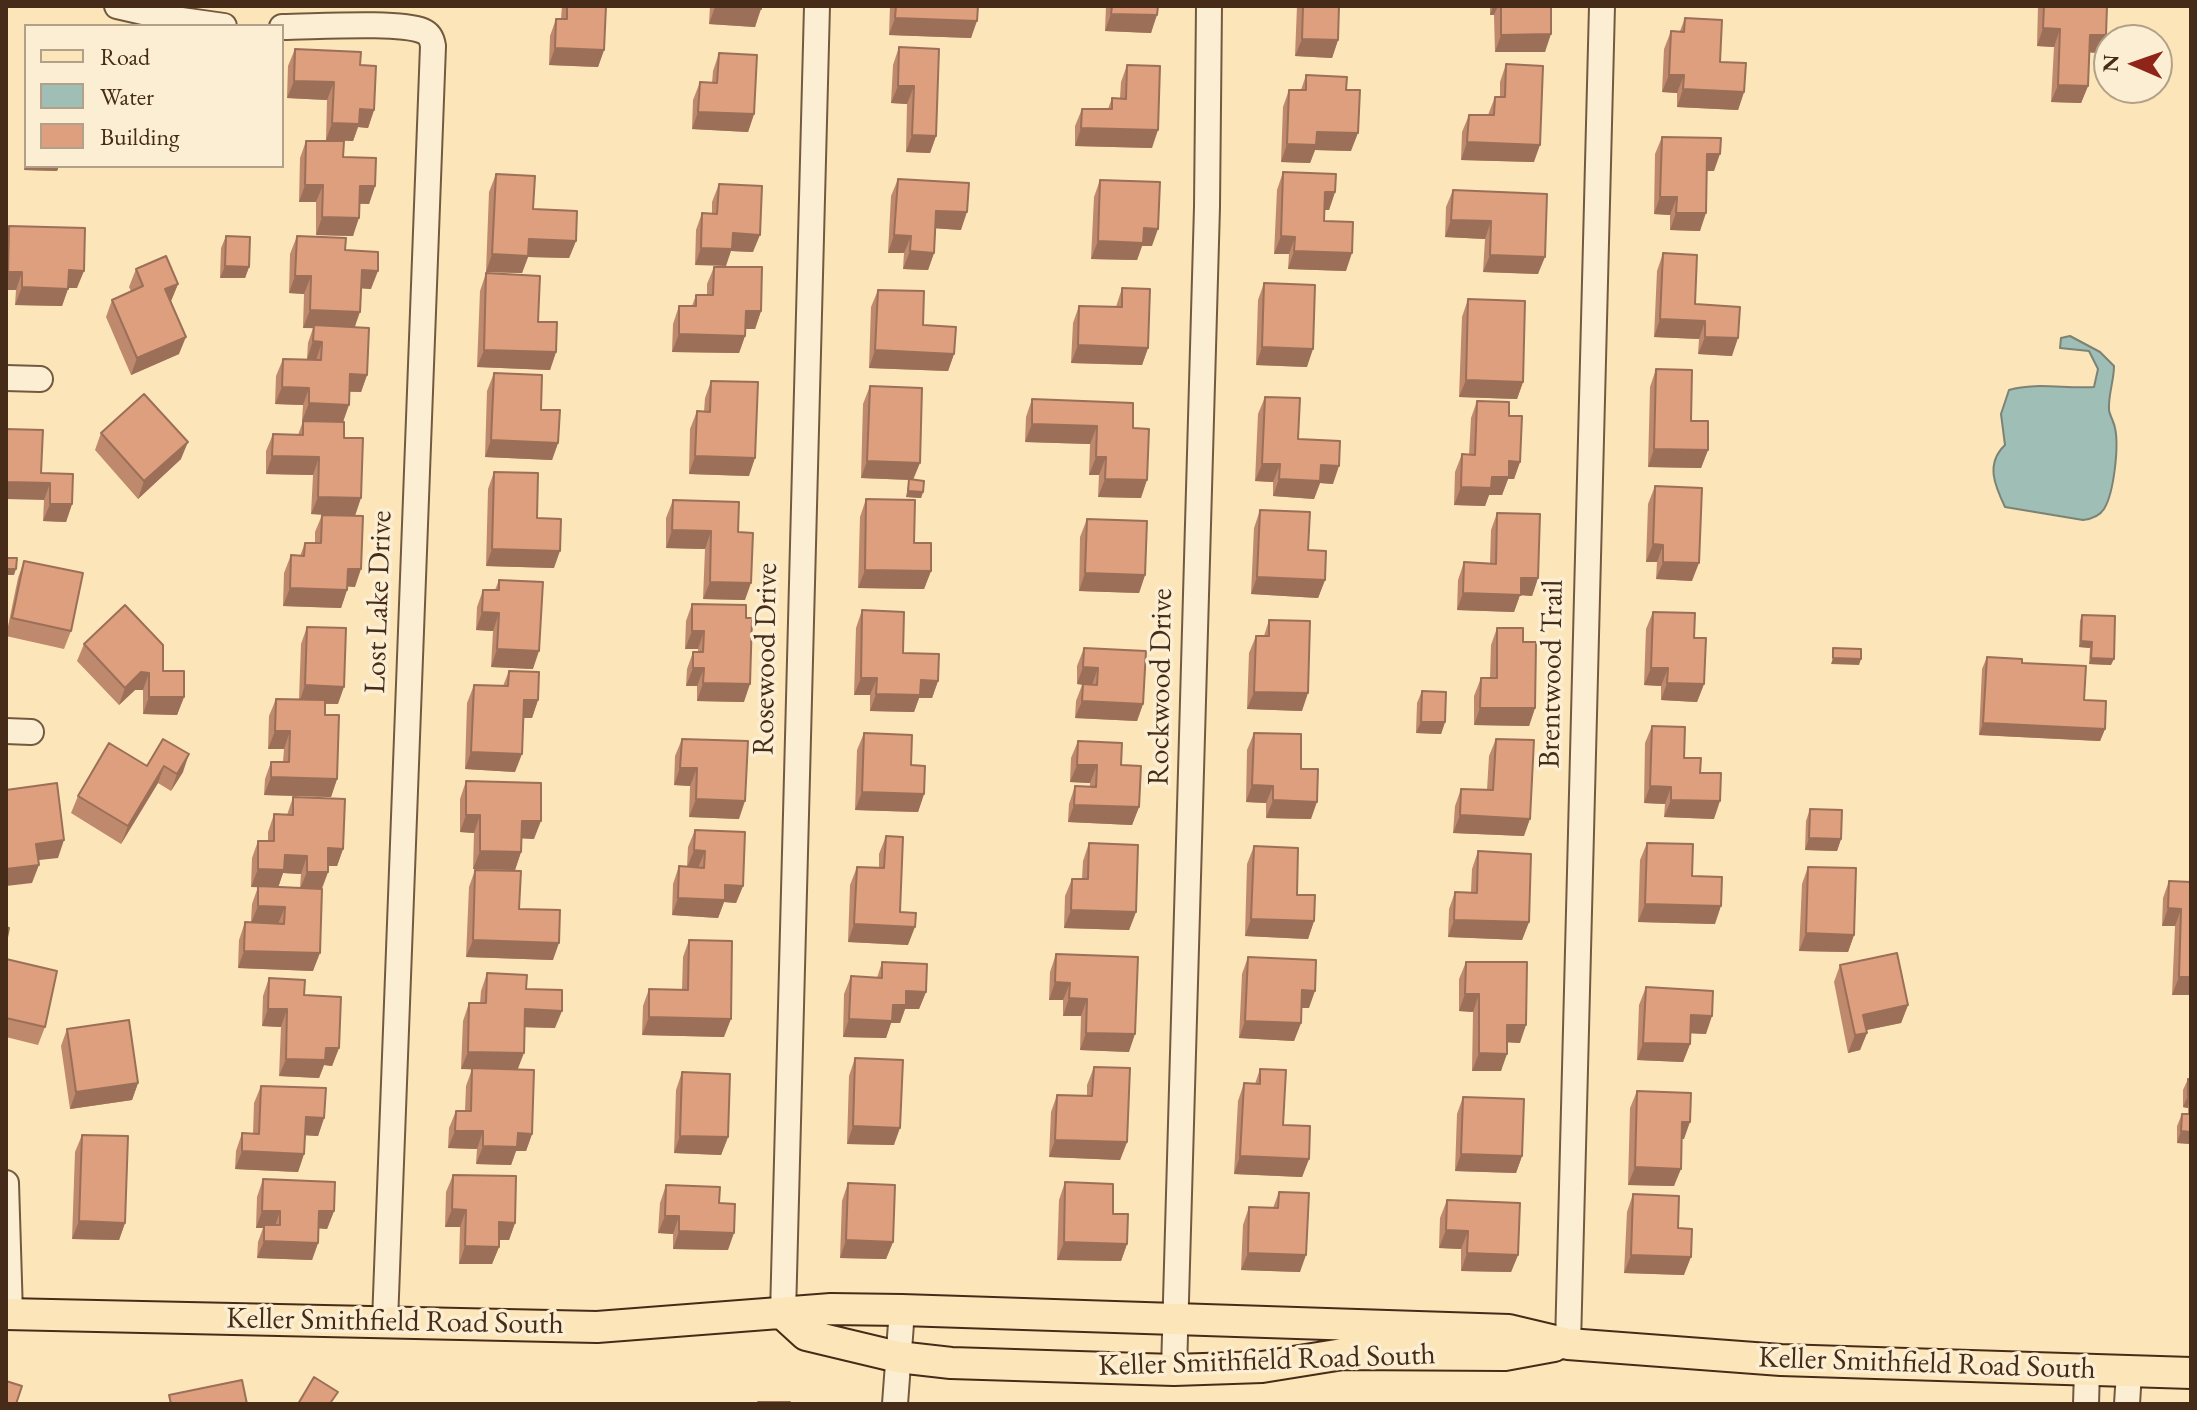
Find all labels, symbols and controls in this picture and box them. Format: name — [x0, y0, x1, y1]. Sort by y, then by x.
legend — [24, 24, 284, 168]
north arrow — [2093, 24, 2173, 104]
text: Road — [100, 41, 150, 72]
text: N — [2096, 54, 2125, 73]
text: Water — [100, 81, 154, 112]
text: Building — [100, 121, 180, 152]
street label: Lost Lake Drive — [358, 510, 400, 694]
street label: Rosewood Drive — [746, 563, 786, 755]
street label: Brentwood Trail — [1532, 579, 1572, 769]
street label: Rockwood Drive — [1141, 588, 1181, 786]
street label: Keller Smithfield Road South — [226, 1301, 564, 1343]
street label: Keller Smithfield Road South — [1098, 1337, 1436, 1385]
street label: Keller Smithfield Road South — [1758, 1340, 2096, 1388]

